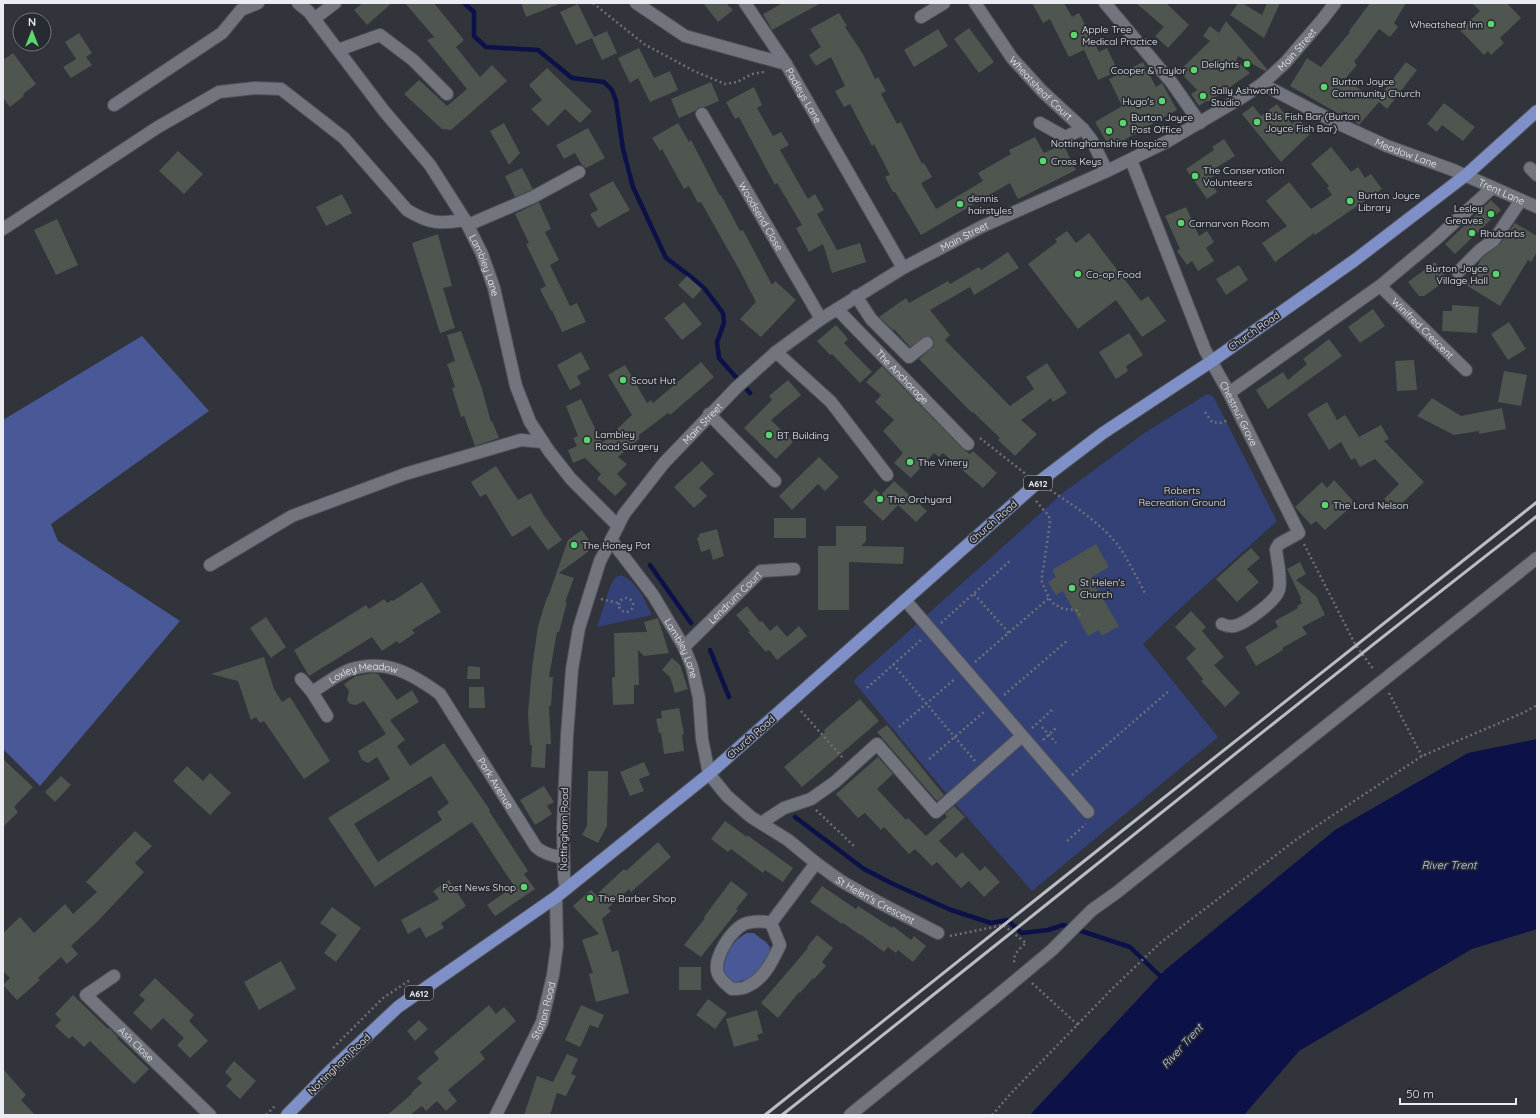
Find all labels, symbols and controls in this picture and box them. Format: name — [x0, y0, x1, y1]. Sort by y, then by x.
north arrow — [12, 12, 52, 52]
text: N — [28, 15, 36, 29]
place label: Wheatsheaf Inn — [1410, 18, 1483, 31]
marker: Wheatsheaf Inn — [1486, 19, 1496, 29]
place label: Apple Tree Medical Practice — [1082, 23, 1158, 48]
street label: Main Street — [1275, 25, 1319, 73]
marker: Apple Tree Medical Practice — [1069, 30, 1079, 40]
street label: Wheatsheaf Court — [1007, 53, 1076, 123]
place label: Delights — [1201, 58, 1239, 71]
marker: Delights — [1242, 59, 1252, 69]
place label: Cooper & Taylor — [1111, 64, 1186, 77]
street label: Padleys Lane — [783, 65, 825, 126]
marker: Cooper & Taylor — [1189, 65, 1199, 75]
place label: Burton Joyce Community Church — [1332, 75, 1421, 100]
marker: Burton Joyce Community Church — [1319, 82, 1329, 92]
place label: Sally Ashworth Studio — [1211, 84, 1279, 109]
marker: Sally Ashworth Studio — [1198, 91, 1208, 101]
place label: Hugo's — [1123, 95, 1154, 108]
marker: Hugo's — [1157, 96, 1167, 106]
place label: BJs Fish Bar (Burton Joyce Fish Bar) — [1265, 110, 1360, 135]
place label: Burton Joyce Post Office — [1131, 111, 1194, 136]
marker: BJs Fish Bar (Burton Joyce Fish Bar) — [1252, 117, 1262, 127]
marker: Burton Joyce Post Office — [1118, 118, 1128, 128]
marker: Nottinghamshire Hospice — [1104, 126, 1114, 136]
street label: Meadow Lane — [1373, 135, 1439, 170]
place label: Nottinghamshire Hospice — [1051, 137, 1168, 150]
place label: Cross Keys — [1051, 155, 1102, 168]
marker: Cross Keys — [1038, 156, 1048, 166]
place label: The Conservation Volunteers — [1203, 164, 1285, 189]
marker: The Conservation Volunteers — [1190, 171, 1200, 181]
street label: Trent Lane — [1476, 176, 1527, 208]
street label: Woodsend Close — [736, 179, 787, 253]
place label: Burton Joyce Library — [1358, 189, 1421, 214]
place label: dennis hairstyles — [968, 192, 1012, 217]
marker: Burton Joyce Library — [1345, 196, 1355, 206]
marker: dennis hairstyles — [955, 199, 965, 209]
place label: Lesley Greaves — [1445, 202, 1483, 227]
marker: Lesley Greaves — [1486, 209, 1496, 219]
place label: Carnarvon Room — [1189, 217, 1269, 230]
street label: Main Street — [938, 218, 991, 254]
marker: Carnarvon Room — [1176, 218, 1186, 228]
place label: Rhubarbs — [1480, 227, 1525, 240]
marker: Rhubarbs — [1467, 228, 1477, 238]
street label: Lambley Lane — [467, 232, 502, 298]
place label: Burton Joyce Village Hall — [1426, 262, 1488, 287]
place label: Co-op Food — [1086, 268, 1141, 281]
marker: Co-op Food — [1073, 269, 1083, 279]
marker: Burton Joyce Village Hall — [1491, 269, 1501, 279]
street label: Winifred Crescent — [1389, 295, 1457, 362]
street label: Church Road — [1226, 308, 1282, 354]
street label: The Anchorage — [873, 347, 932, 407]
place label: Scout Hut — [631, 374, 677, 387]
marker: Scout Hut — [618, 375, 628, 385]
street label: Chestnut Grove — [1217, 379, 1261, 448]
street label: Main Street — [679, 399, 725, 447]
place label: Lambley Road Surgery — [595, 428, 659, 453]
place label: BT Building — [777, 429, 829, 442]
marker: BT Building — [764, 430, 774, 440]
marker: Lambley Road Surgery — [582, 435, 592, 445]
place label: The Vinery — [918, 456, 968, 469]
marker: The Vinery — [905, 457, 915, 467]
road number: A612 — [1024, 476, 1052, 490]
park label: Roberts Recreation Ground — [1138, 484, 1226, 509]
place label: The Orchyard — [888, 493, 952, 506]
marker: The Orchyard — [875, 494, 885, 504]
street label: Church Road — [966, 497, 1020, 547]
place label: The Lord Nelson — [1333, 499, 1409, 512]
marker: The Lord Nelson — [1320, 500, 1330, 510]
place label: The Honey Pot — [582, 539, 651, 552]
marker: The Honey Pot — [569, 540, 579, 550]
street label: Lendrum Court — [705, 568, 764, 626]
place label: St Helen's Church — [1080, 576, 1125, 601]
marker: St Helen's Church — [1067, 583, 1077, 593]
street label: Lambley Lane — [662, 616, 701, 680]
street label: Loxley Meadow — [326, 659, 400, 686]
street label: Church Road — [724, 712, 778, 762]
street label: Park Avenue — [475, 755, 517, 811]
street label: Nottingham Road — [557, 788, 571, 870]
water label: River Trent — [1421, 858, 1478, 872]
street label: St Helen's Crescent — [833, 873, 918, 927]
place label: Post News Shop — [442, 881, 516, 894]
marker: Post News Shop — [519, 882, 529, 892]
place label: The Barber Shop — [598, 892, 676, 905]
marker: The Barber Shop — [585, 893, 595, 903]
street label: Station Road — [528, 980, 558, 1042]
road number: A612 — [405, 986, 433, 1000]
water label: River Trent — [1158, 1020, 1207, 1071]
street label: Ash Close — [116, 1024, 157, 1064]
street label: Nottingham Road — [305, 1031, 373, 1097]
scale bar — [1400, 1080, 1516, 1106]
text: 50 m — [1406, 1086, 1434, 1101]

